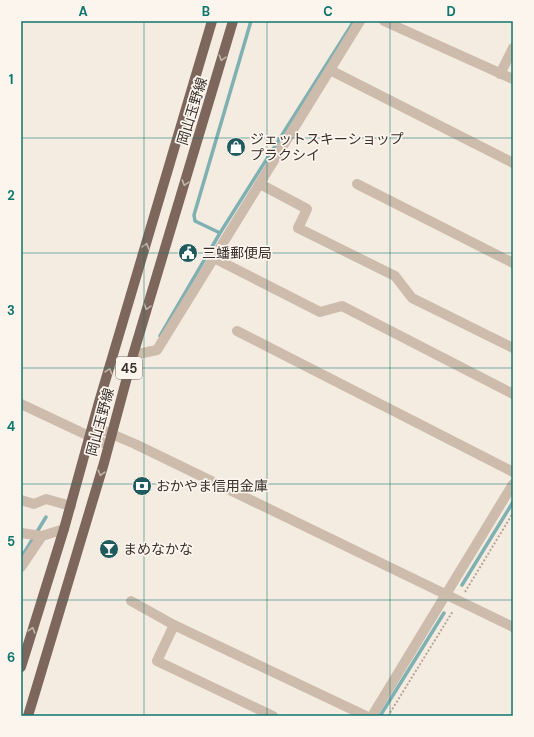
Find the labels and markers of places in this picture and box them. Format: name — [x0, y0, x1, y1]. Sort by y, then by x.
place label: ジェットスキーショップ プラクシイ — [250, 130, 404, 164]
shop icon: ジェットスキーショップ プラクシイ — [225, 136, 247, 158]
public building icon: 三蟠郵便局 — [177, 242, 199, 264]
place label: 三蟠郵便局 — [202, 244, 272, 262]
bank icon: おかやま信用金庫 — [131, 475, 153, 497]
place label: おかやま信用金庫 — [156, 477, 268, 495]
bar icon: まめなかな — [98, 538, 120, 560]
place label: まめなかな — [123, 540, 193, 558]

